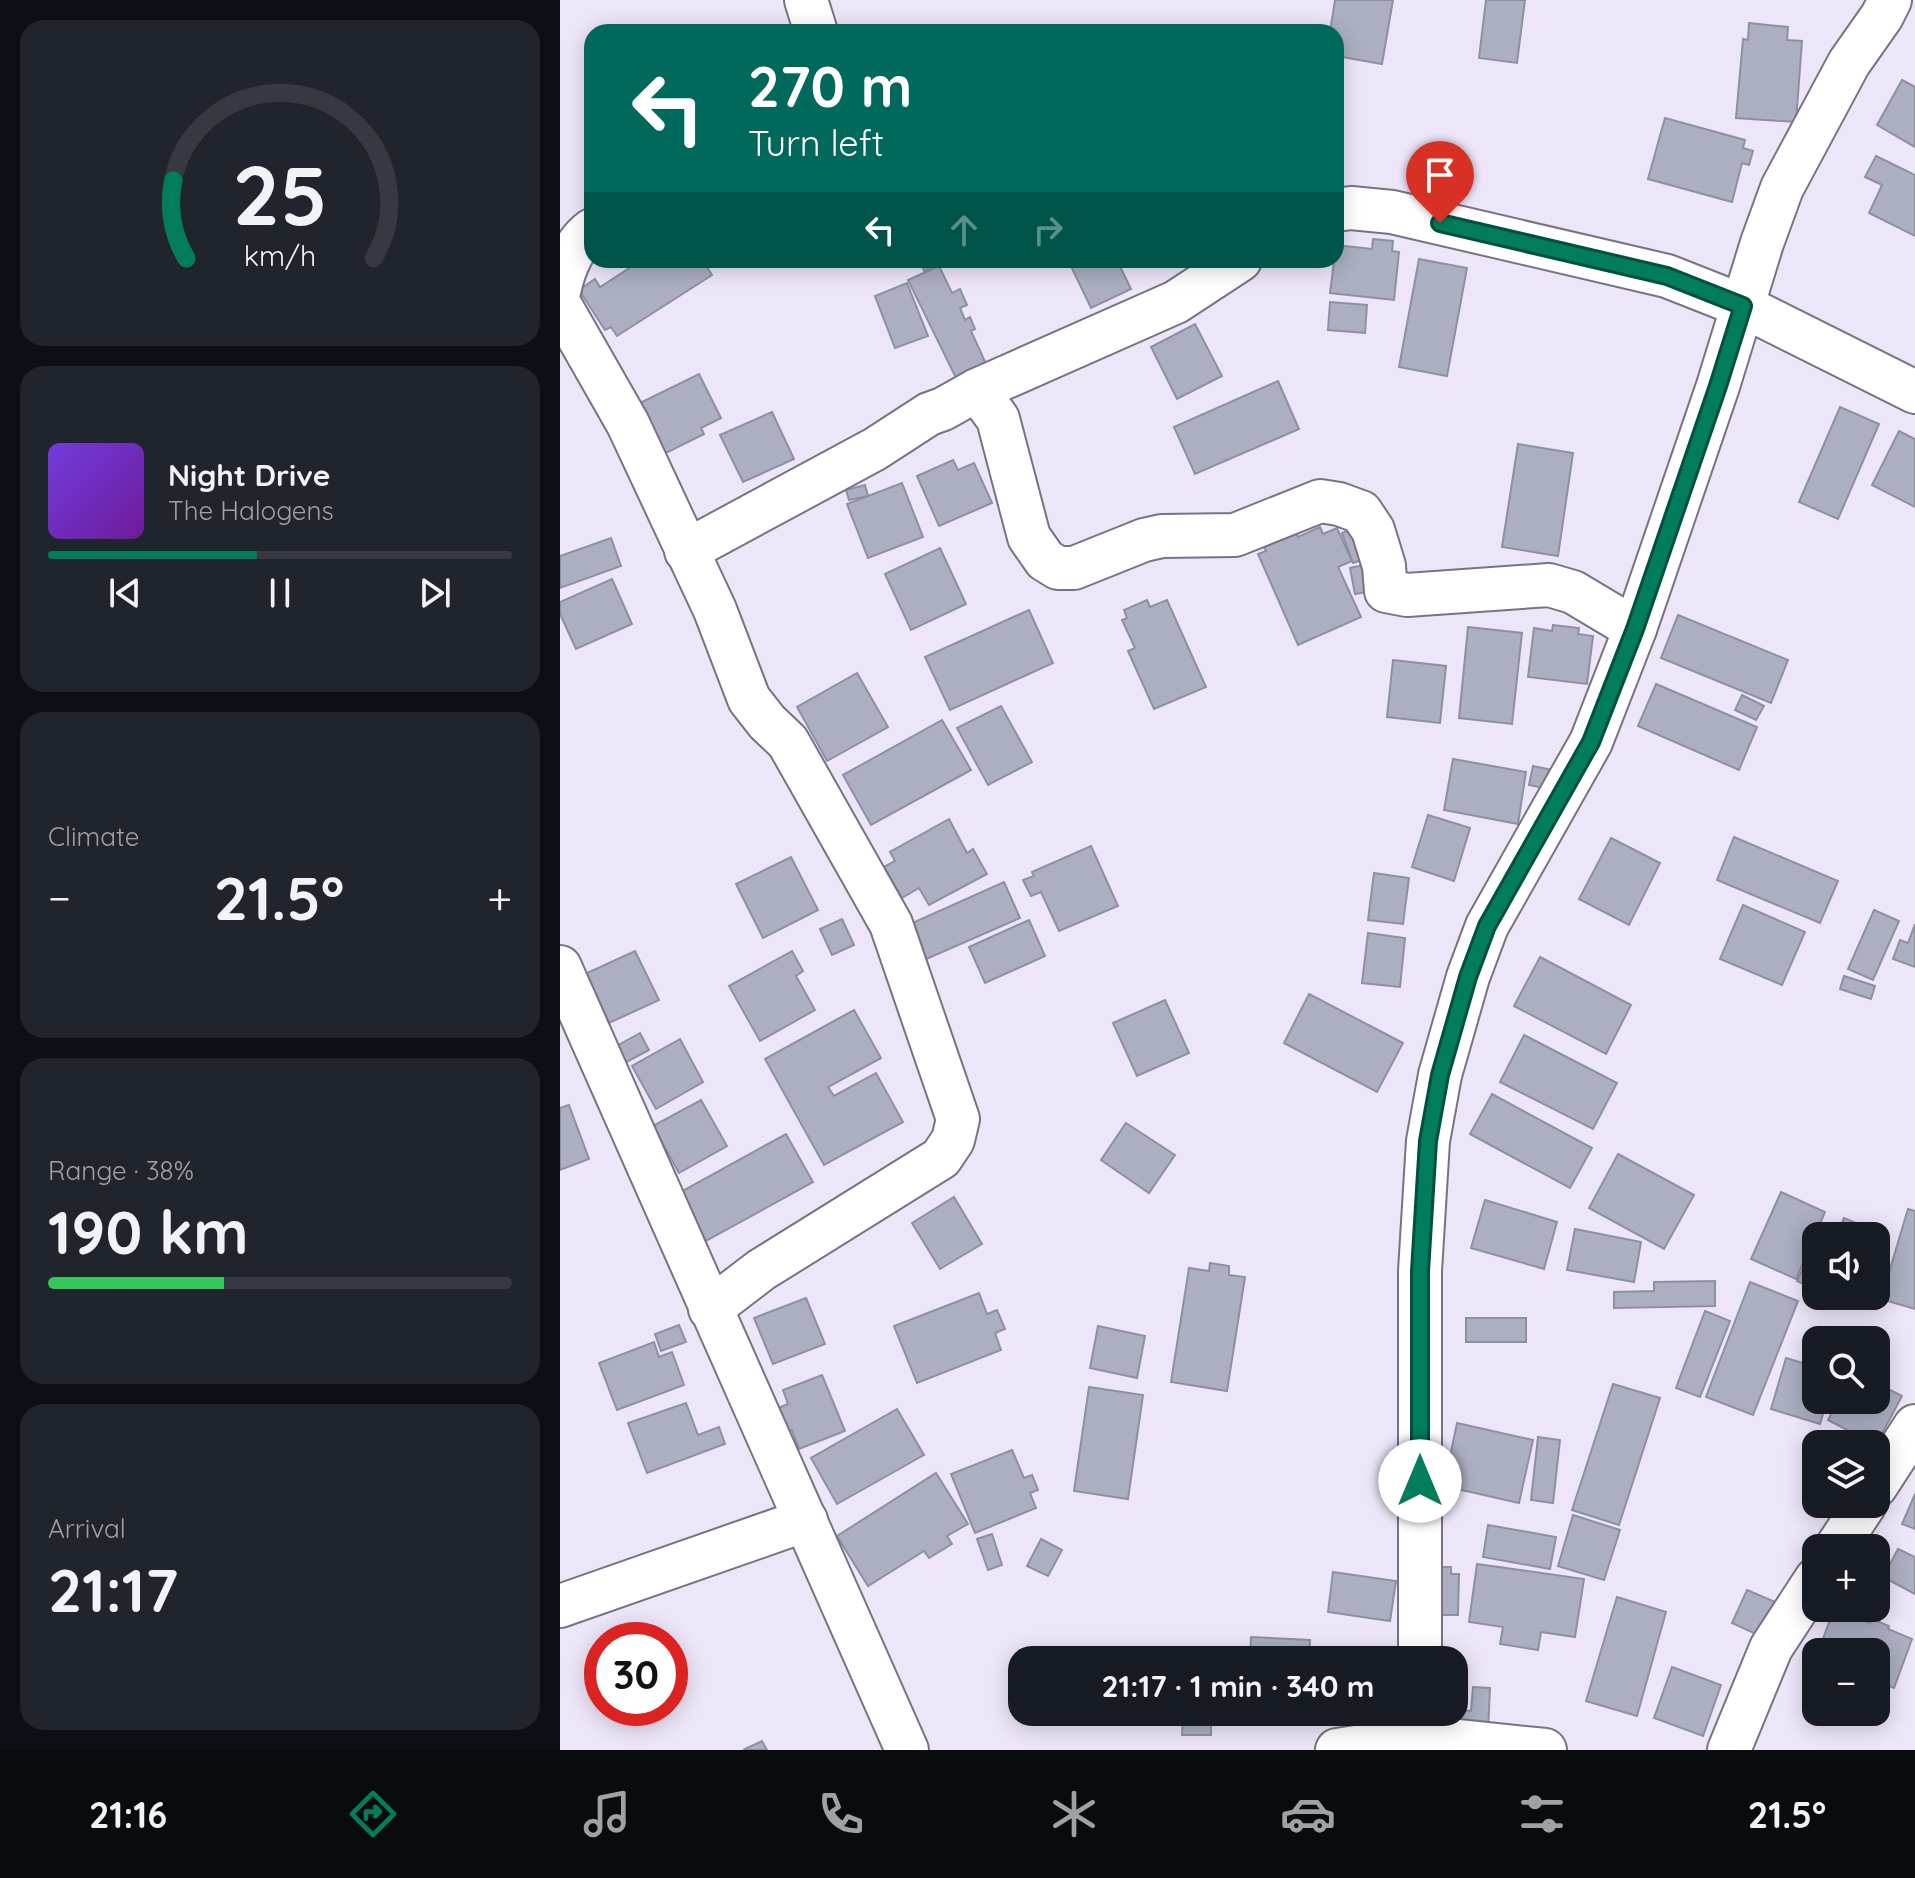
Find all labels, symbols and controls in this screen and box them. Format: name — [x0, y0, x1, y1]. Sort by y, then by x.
text: 270 m — [748, 51, 912, 121]
icon: left — [616, 56, 720, 160]
text: Turn left — [748, 120, 884, 165]
pin — [1406, 141, 1474, 223]
text: 25 — [232, 142, 328, 246]
icon: arrive — [1418, 153, 1462, 197]
icon: left — [858, 208, 902, 252]
icon: ahead — [942, 208, 986, 252]
icon: right — [1026, 208, 1070, 252]
text: km/h — [244, 237, 316, 273]
text: Night Drive — [168, 456, 330, 494]
text: The Halogens — [168, 494, 334, 527]
icon: previous — [103, 571, 147, 615]
icon: pause — [258, 571, 302, 615]
icon: next — [413, 571, 457, 615]
text: Climate — [48, 820, 139, 853]
text: 21.5° — [214, 860, 344, 935]
text: − — [48, 870, 71, 925]
text: + — [487, 870, 512, 925]
text: Range · 38% — [48, 1154, 194, 1187]
text: 190 km — [48, 1194, 249, 1269]
map controls — [1802, 1222, 1890, 1726]
button: sound — [1802, 1222, 1890, 1310]
button: search — [1802, 1326, 1890, 1414]
button: layers — [1802, 1430, 1890, 1518]
position arrow — [1378, 1439, 1462, 1523]
text: Arrival — [48, 1512, 126, 1545]
button: + — [1802, 1534, 1890, 1622]
text: 21:17 — [48, 1552, 178, 1627]
speed limit sign: 30 — [584, 1622, 688, 1726]
button: − — [1802, 1638, 1890, 1726]
text: 21:17 · 1 min · 340 m — [1102, 1667, 1374, 1705]
icon: directions — [345, 1786, 401, 1842]
icon: music — [579, 1786, 635, 1842]
icon: phone — [813, 1786, 869, 1842]
icon: climate — [1046, 1786, 1102, 1842]
icon: car — [1280, 1786, 1336, 1842]
icon: filters — [1514, 1786, 1570, 1842]
text: 21:16 — [89, 1792, 167, 1837]
text: 21.5° — [1748, 1792, 1826, 1837]

